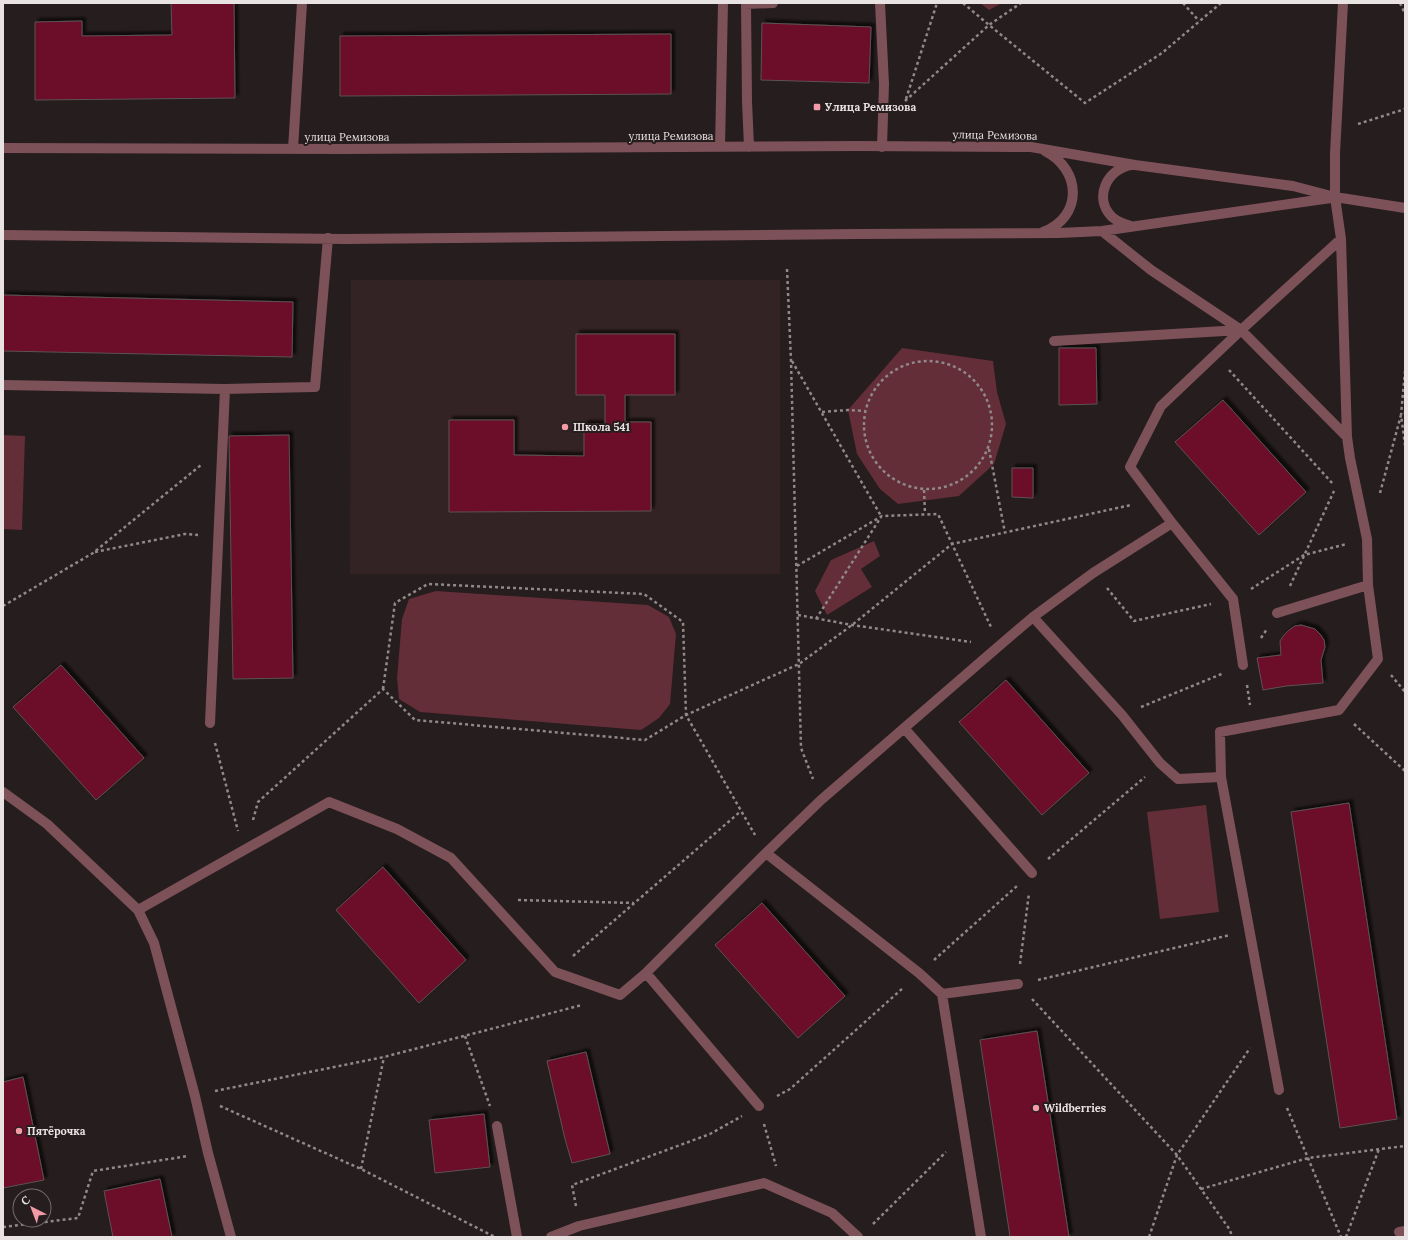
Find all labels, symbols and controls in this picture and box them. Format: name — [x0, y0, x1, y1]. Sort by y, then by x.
place label: Улица Ремизова — [825, 100, 916, 114]
marker: Улица Ремизова — [812, 102, 822, 112]
street label: улица Ремизова — [952, 127, 1038, 143]
street label: улица Ремизова — [628, 129, 714, 143]
street label: улица Ремизова — [304, 130, 390, 144]
place label: Школа 541 — [573, 420, 631, 434]
marker: Школа 541 — [560, 422, 570, 432]
place label: Wildberries — [1044, 1101, 1106, 1115]
marker: Wildberries — [1031, 1103, 1041, 1113]
place label: Пятёрочка — [27, 1124, 86, 1138]
marker: Пятёрочка — [14, 1126, 24, 1136]
north arrow — [12, 1188, 52, 1228]
text: С — [18, 1193, 33, 1208]

